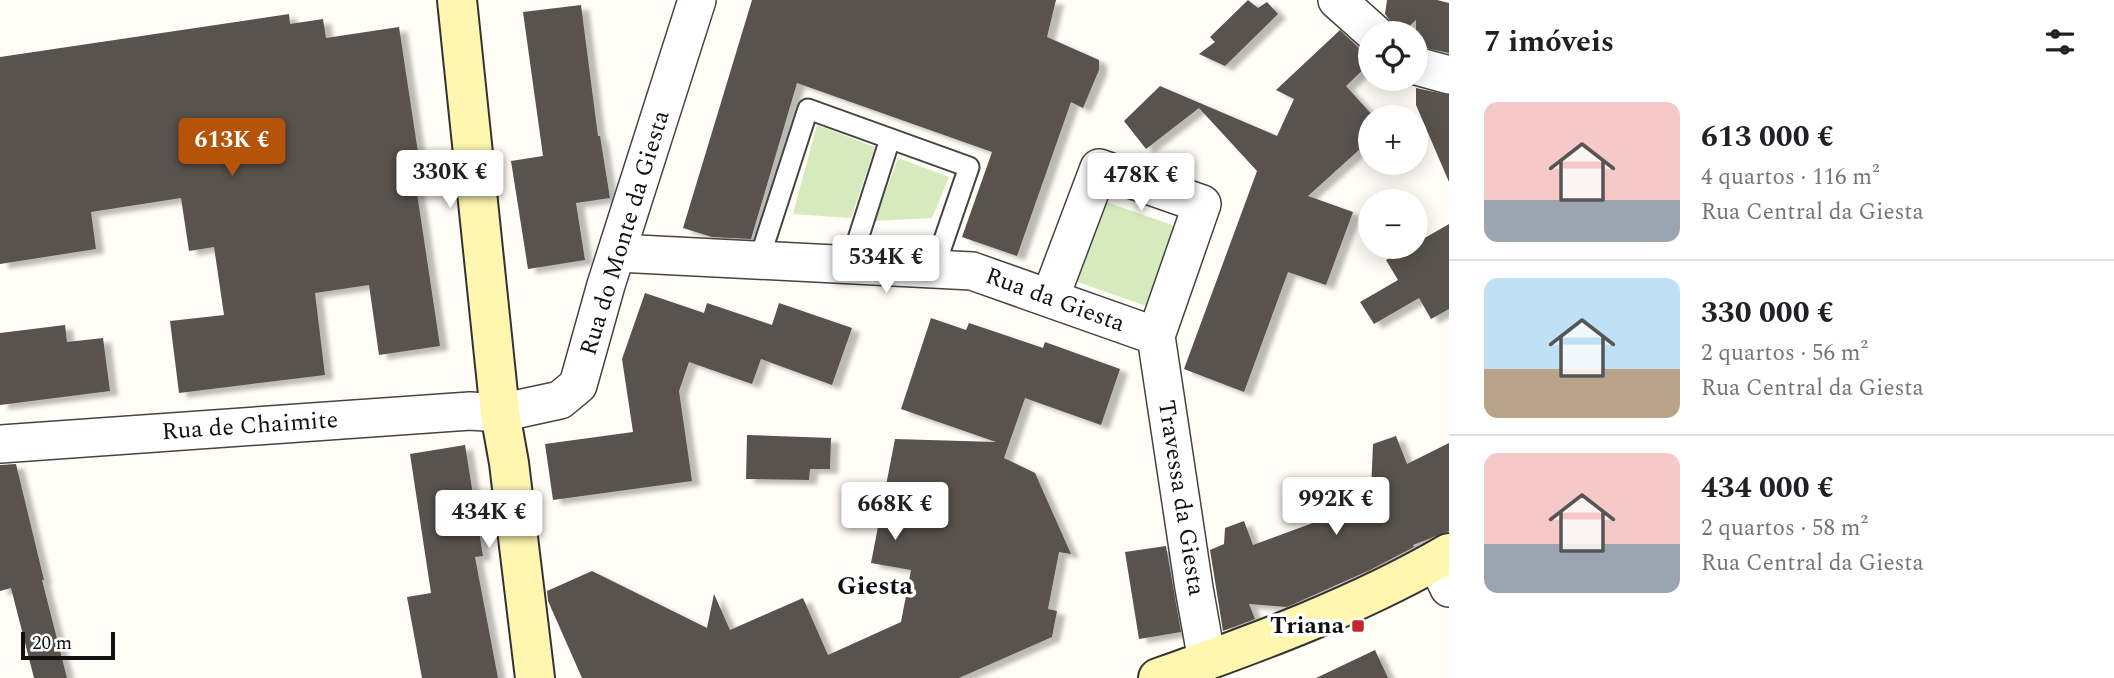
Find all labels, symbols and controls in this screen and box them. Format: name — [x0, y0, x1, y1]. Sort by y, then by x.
text: 7 imóveis — [1484, 19, 1614, 65]
map controls — [1358, 21, 1428, 259]
button: locate — [1358, 21, 1428, 91]
icon: filters — [2041, 23, 2079, 61]
button: + — [1358, 105, 1428, 175]
street label: Rua do Monte da Giesta — [571, 106, 680, 360]
text: 613 000 € — [1701, 114, 1834, 160]
pin: 613K € — [175, 118, 289, 178]
text: 613K € — [194, 123, 270, 158]
icon: home — [1540, 130, 1624, 214]
pin: 330K € — [393, 150, 507, 210]
pin: 478K € — [1084, 154, 1198, 213]
text: 330K € — [412, 155, 488, 190]
text: 478K € — [1103, 158, 1179, 193]
text: 4 quartos · 116 m² — [1701, 160, 1879, 195]
button: − — [1358, 189, 1428, 259]
text: Rua Central da Giesta — [1701, 195, 1924, 230]
pin: 534K € — [829, 236, 943, 295]
text: 534K € — [848, 240, 924, 275]
street label: Rua da Giesta — [980, 258, 1130, 342]
text: 330 000 € — [1701, 290, 1834, 336]
icon: home — [1540, 306, 1624, 390]
text: 2 quartos · 56 m² — [1701, 336, 1868, 371]
text: Rua Central da Giesta — [1701, 371, 1924, 406]
street label: Travessa da Giesta — [1148, 398, 1214, 599]
street label: Rua de Chaimite — [161, 402, 339, 450]
text: 434 000 € — [1701, 465, 1834, 511]
pin: 992K € — [1279, 477, 1393, 537]
icon: home — [1540, 481, 1624, 565]
pin: 668K € — [838, 482, 952, 542]
text: 992K € — [1298, 482, 1374, 517]
text: 668K € — [857, 487, 933, 522]
pin: 434K € — [432, 490, 546, 550]
text: 434K € — [451, 495, 527, 530]
text: 2 quartos · 58 m² — [1701, 511, 1868, 546]
text: Rua Central da Giesta — [1701, 546, 1924, 581]
district label: Giesta — [837, 566, 914, 606]
place label: Triana — [1270, 608, 1345, 644]
marker: Triana — [1350, 618, 1366, 634]
scale bar — [21, 629, 116, 661]
text: 20 m — [32, 629, 72, 658]

